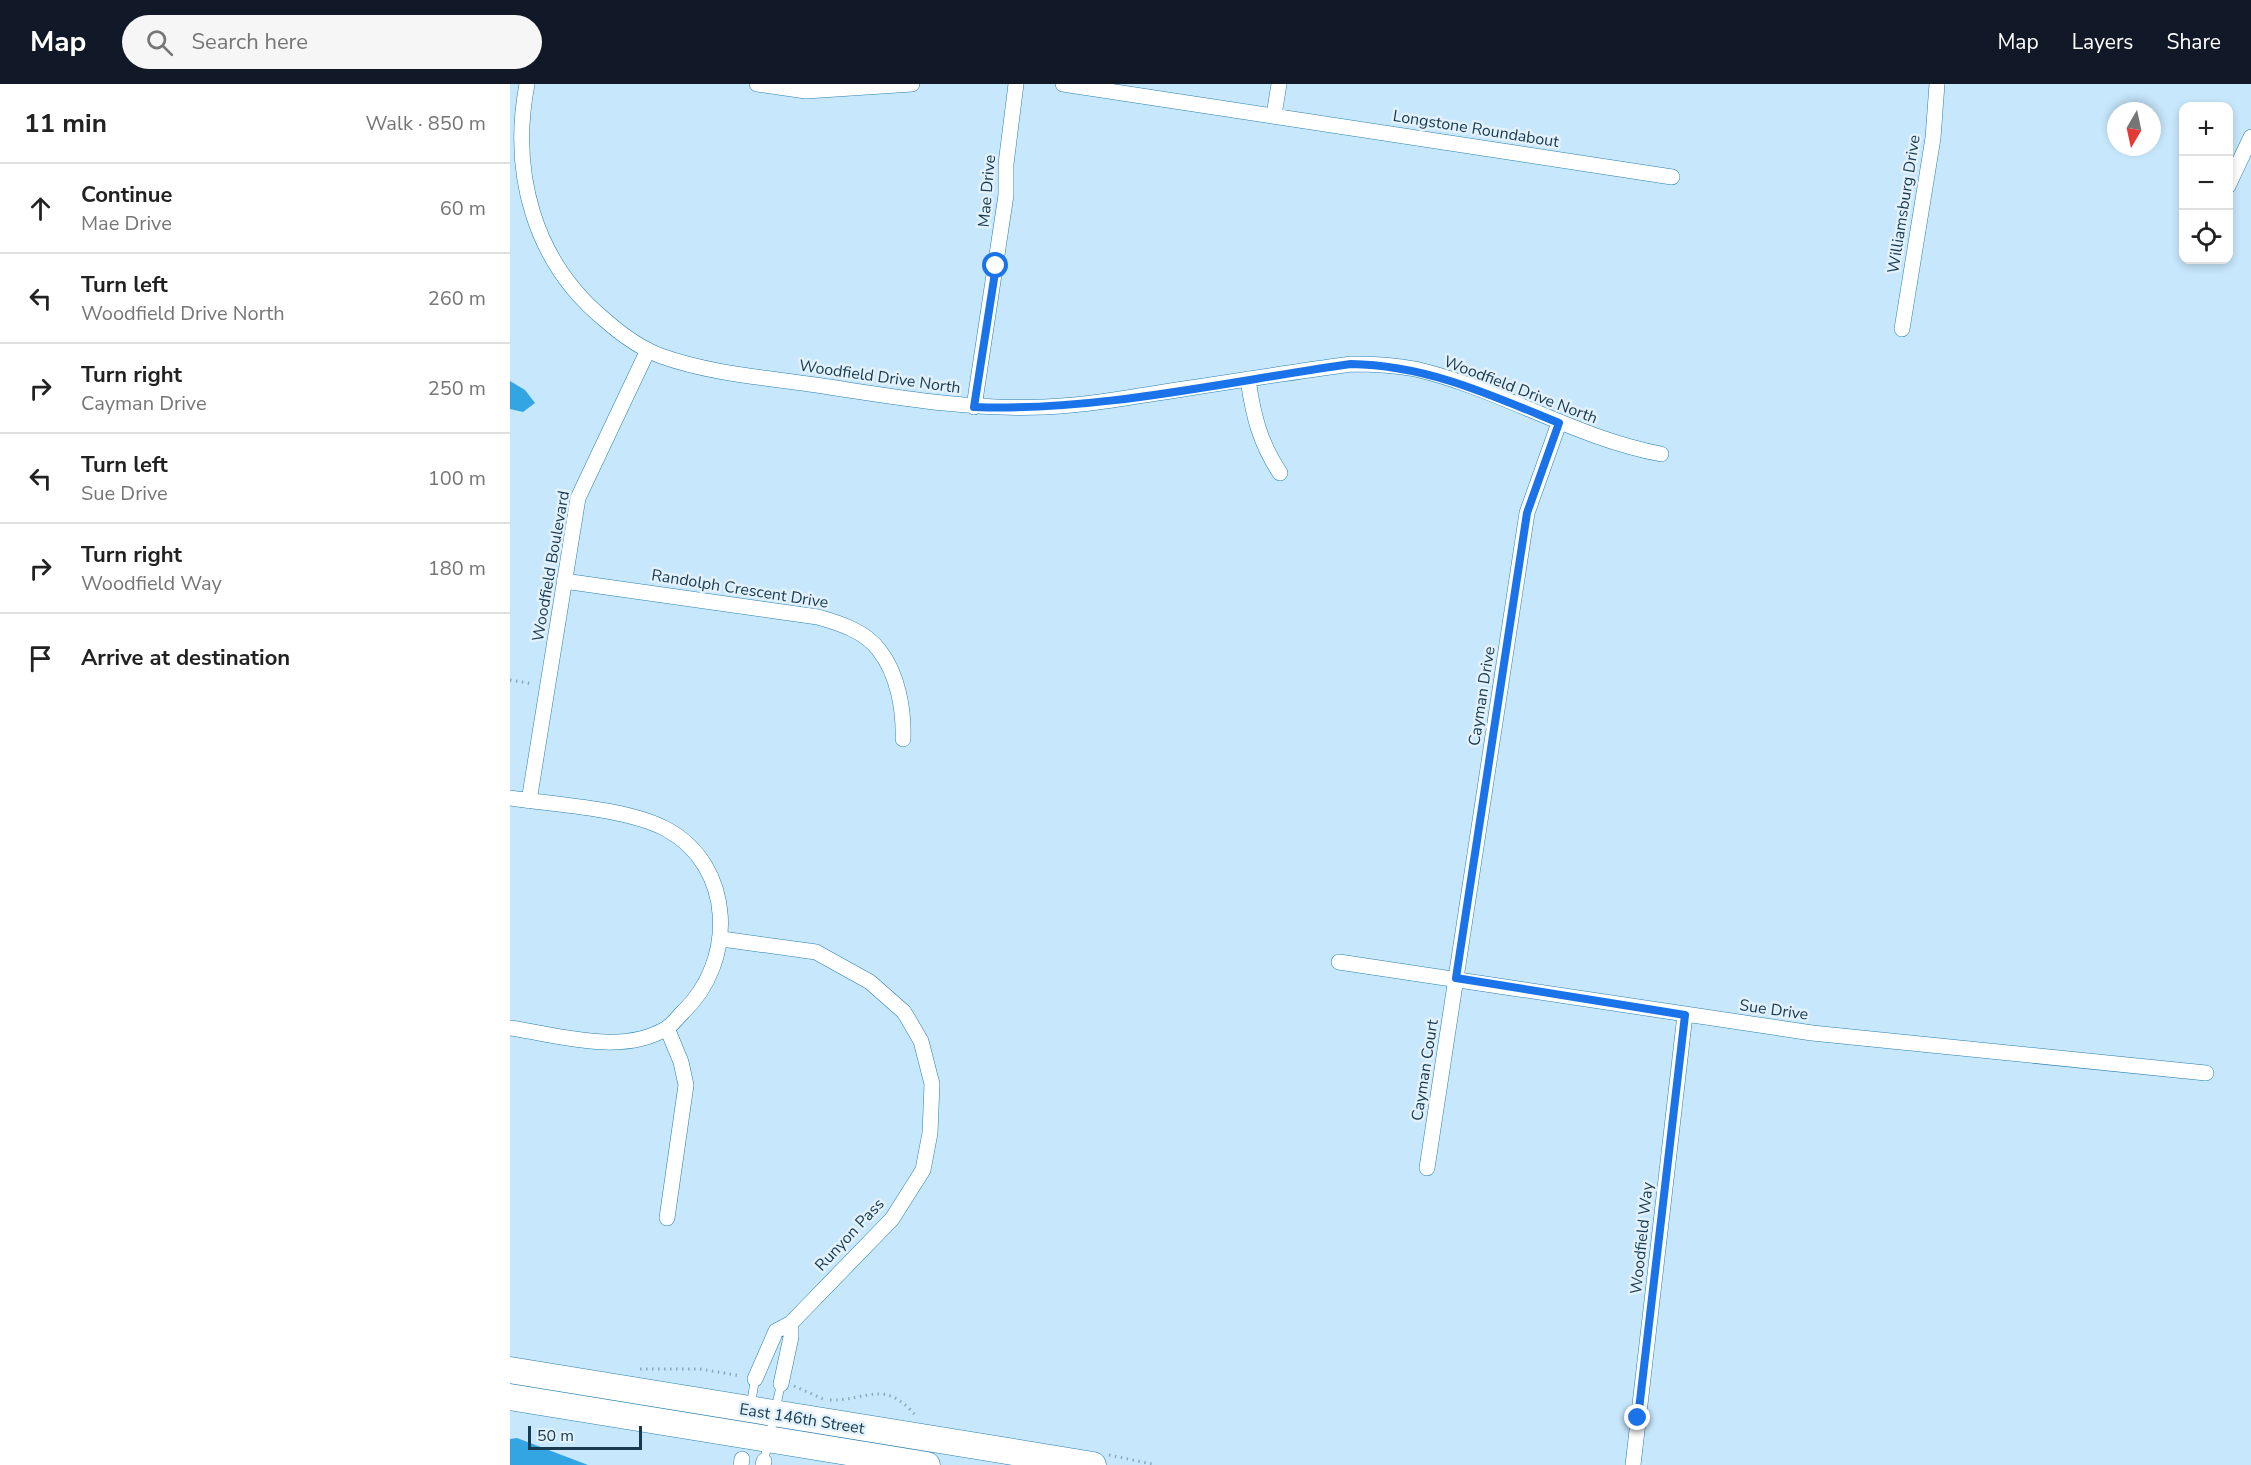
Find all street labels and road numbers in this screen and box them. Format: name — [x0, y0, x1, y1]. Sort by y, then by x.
street label: Longstone Roundabout — [1391, 105, 1561, 153]
street label: Williamsburg Drive — [1882, 133, 1926, 275]
street label: Mae Drive — [973, 154, 1001, 228]
street label: Woodfield Drive North — [1441, 350, 1601, 429]
street label: Woodfield Drive North — [798, 355, 962, 399]
street label: Woodfield Boulevard — [527, 489, 575, 643]
street label: Randolph Crescent Drive — [650, 564, 830, 614]
street label: Cayman Drive — [1463, 645, 1501, 747]
street label: Sue Drive — [1738, 994, 1810, 1026]
street label: Cayman Court — [1406, 1018, 1444, 1122]
street label: Woodfield Way — [1625, 1180, 1659, 1295]
street label: Runyon Pass — [810, 1193, 889, 1276]
street label: East 146th Street — [738, 1398, 866, 1440]

